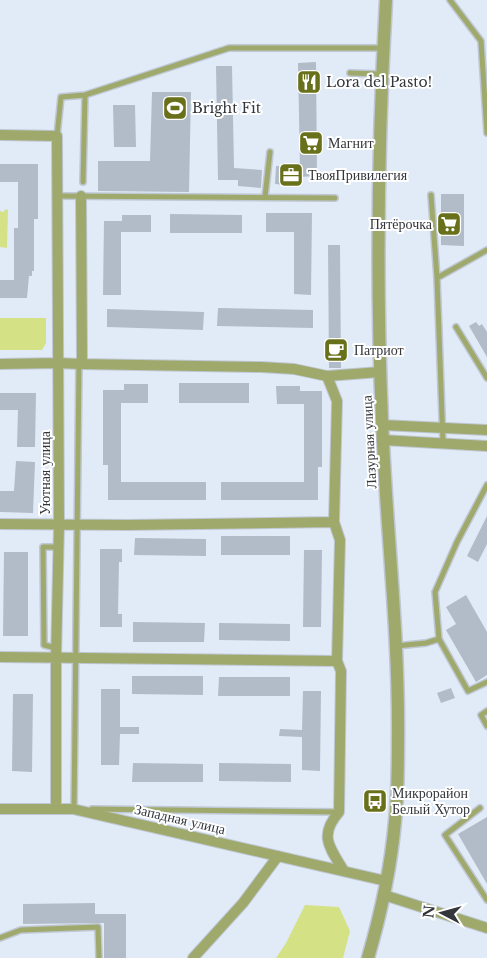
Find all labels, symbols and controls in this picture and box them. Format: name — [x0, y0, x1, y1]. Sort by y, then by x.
restaurant icon: Lora del Pasto! — [296, 69, 322, 95]
place label: Lora del Pasto! — [326, 73, 432, 91]
sports icon: Bright Fit — [162, 95, 188, 121]
place label: Bright Fit — [192, 99, 262, 117]
supermarket icon: Магнит — [298, 130, 324, 156]
place label: Магнит — [328, 134, 374, 152]
office icon: ТвояПривилегия — [278, 162, 304, 188]
place label: ТвояПривилегия — [308, 166, 408, 184]
supermarket icon: Пятёрочка — [436, 211, 462, 237]
place label: Пятёрочка — [370, 215, 433, 233]
cafe icon: Патриот — [323, 337, 349, 363]
place label: Патриот — [354, 341, 404, 359]
street label: Лазурная улица — [358, 394, 380, 489]
street label: Уютная улица — [36, 430, 54, 515]
place label: Микрорайон Белый Хутор — [392, 784, 470, 818]
bus stop icon: Микрорайон Белый Хутор — [362, 788, 388, 814]
street label: Западная улица — [133, 800, 228, 838]
north arrow — [417, 888, 467, 938]
text: N — [419, 904, 439, 919]

